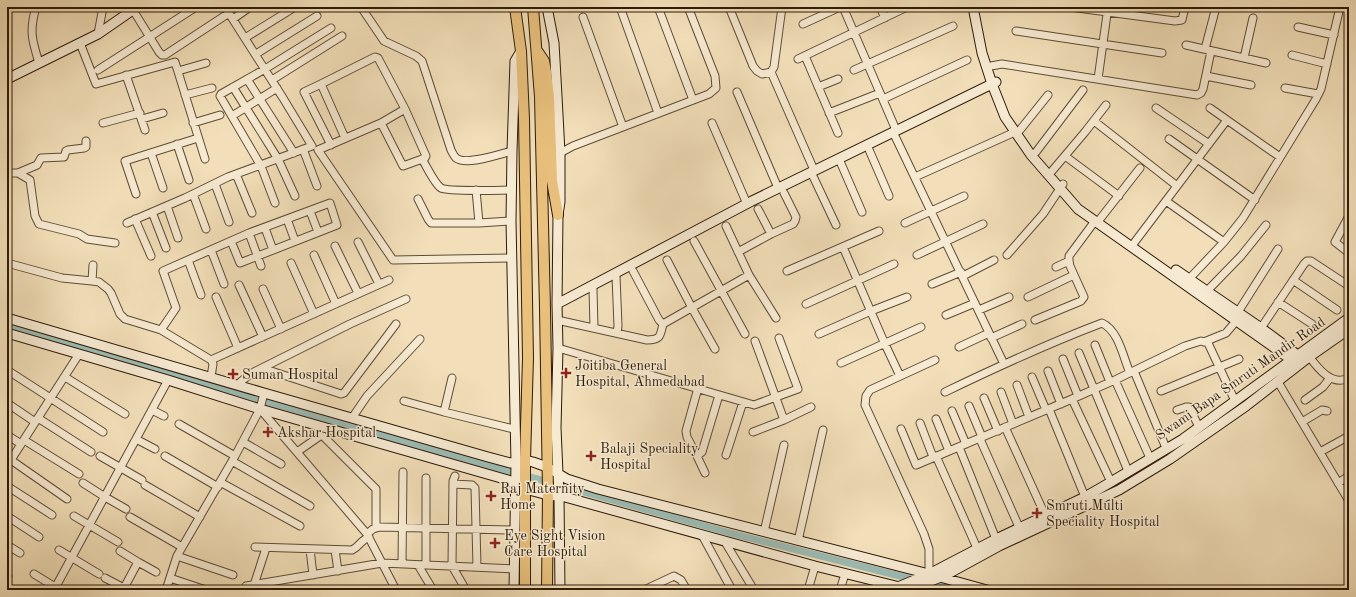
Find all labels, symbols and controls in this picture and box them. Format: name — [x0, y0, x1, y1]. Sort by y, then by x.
street label: Swami Bapa Smruti Mandir Road — [1153, 315, 1328, 443]
place label: Joitiba General Hospital, Ahmedabad — [575, 359, 705, 389]
marker: Joitiba General Hospital, Ahmedabad — [560, 367, 572, 379]
marker: Suman Hospital — [227, 368, 239, 380]
place label: Suman Hospital — [242, 368, 339, 382]
marker: Akshar Hospital — [262, 426, 274, 438]
place label: Akshar Hospital — [277, 426, 376, 440]
place label: Balaji Speciality Hospital — [600, 442, 699, 472]
marker: Balaji Speciality Hospital — [585, 450, 597, 462]
place label: Raj Maternity Home — [500, 482, 585, 512]
marker: Raj Maternity Home — [485, 490, 497, 502]
place label: Smruti Multi Speciality Hospital — [1046, 499, 1160, 529]
marker: Smruti Multi Speciality Hospital — [1031, 507, 1043, 519]
place label: Eye Sight Vision Care Hospital — [504, 529, 606, 559]
marker: Eye Sight Vision Care Hospital — [489, 537, 501, 549]

